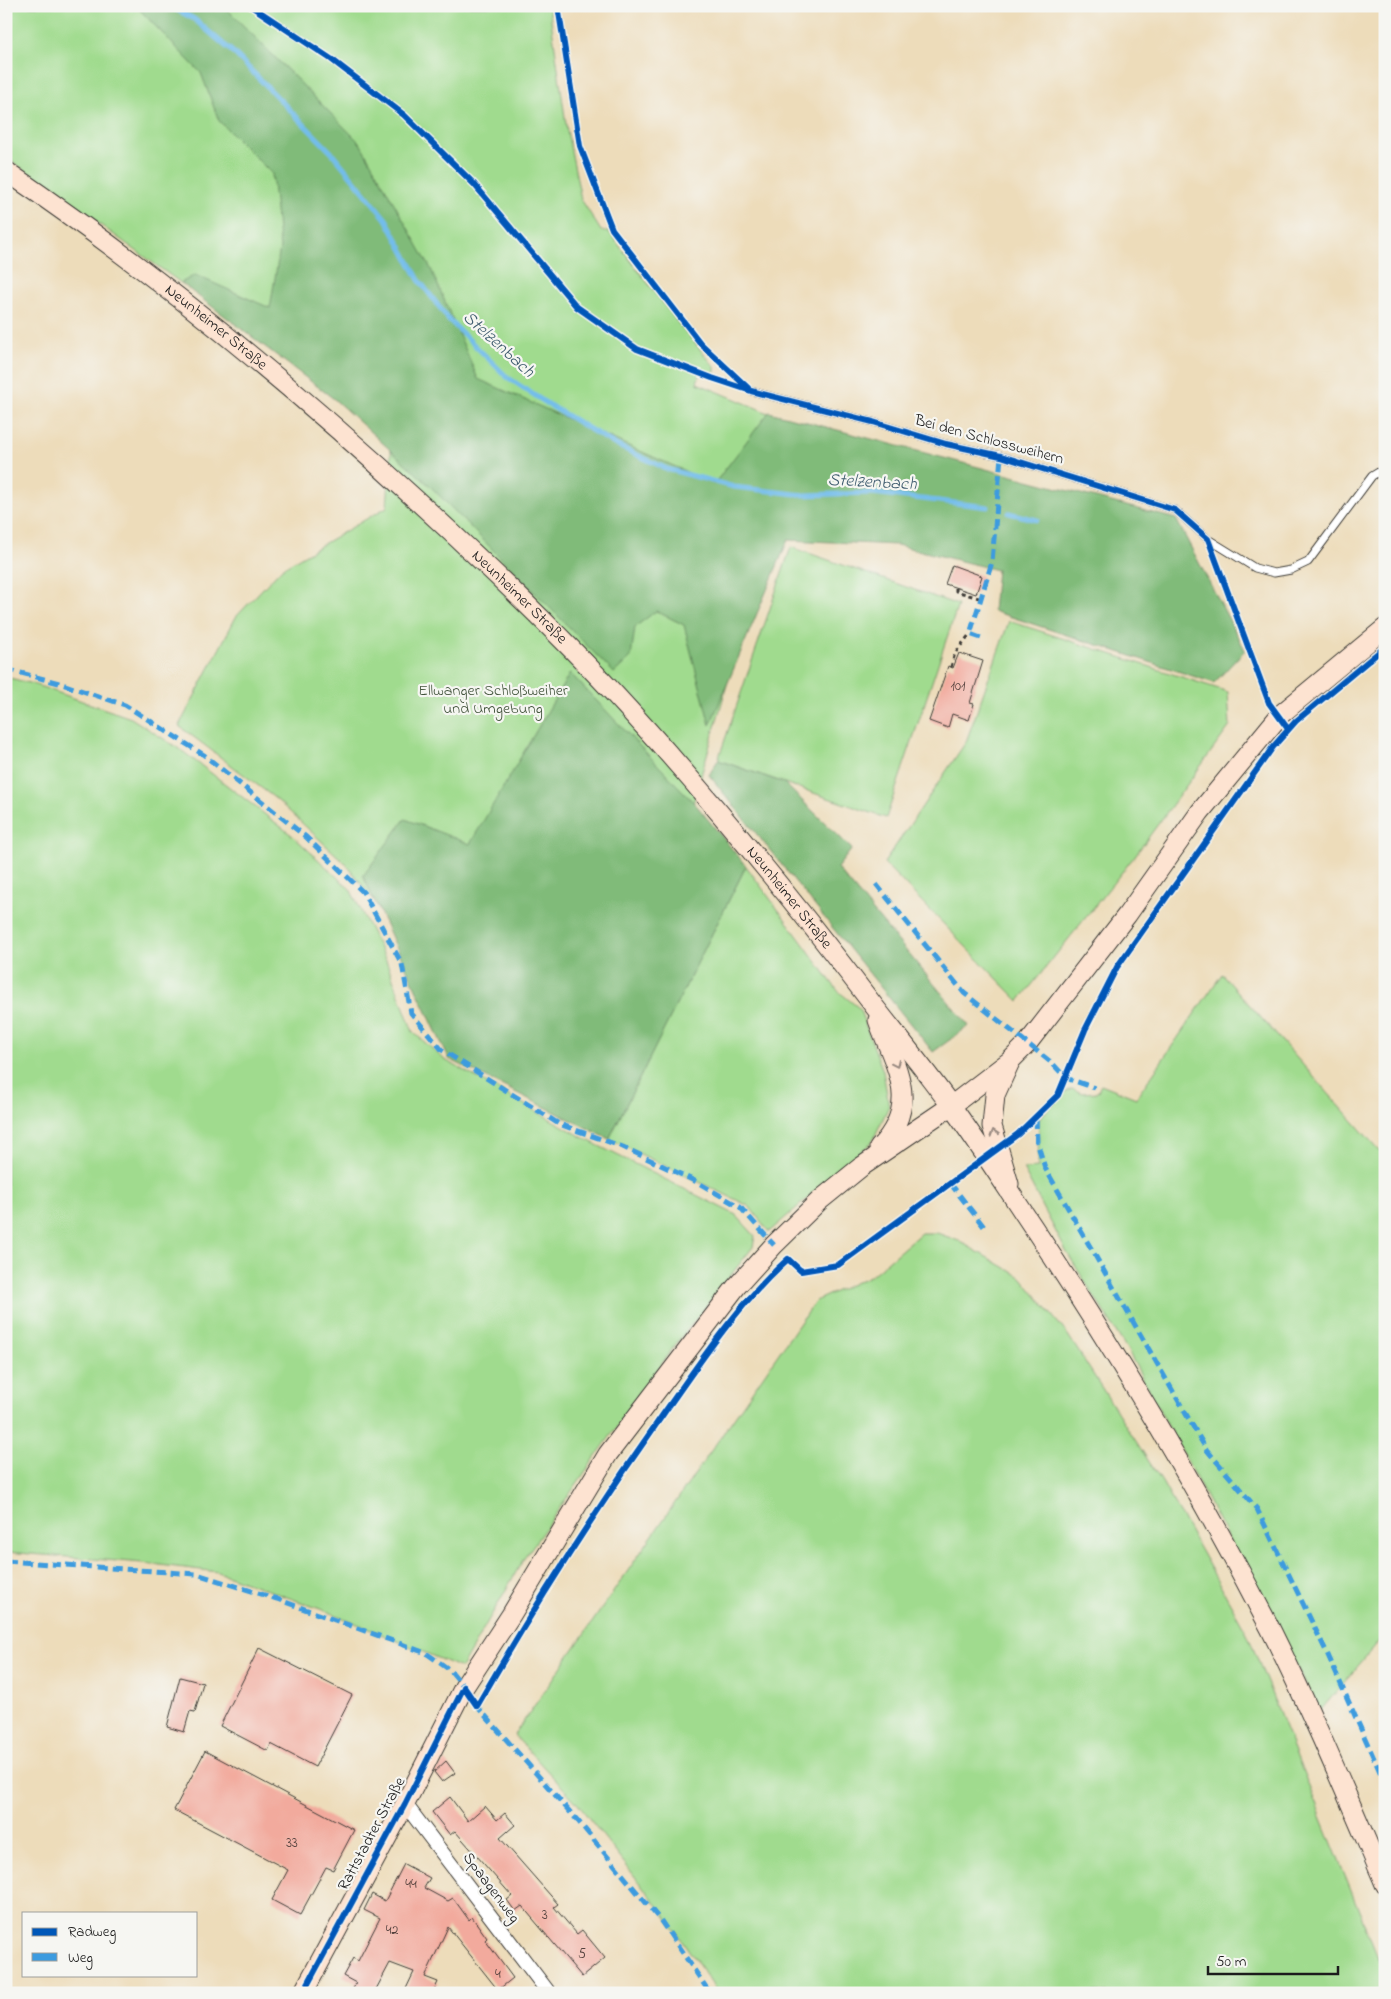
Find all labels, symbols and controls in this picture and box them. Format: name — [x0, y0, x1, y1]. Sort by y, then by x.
street label: Neunheimer Straße — [159, 279, 273, 377]
water label: Stelzenbach — [456, 306, 540, 385]
street label: Bei den Schlossweihern — [911, 408, 1066, 471]
water label: Stelzenbach — [827, 468, 918, 498]
street label: Neunheimer Straße — [466, 545, 573, 650]
house number: 101 — [951, 676, 966, 697]
park label: Ellwanger Schloßweiher und Umgebung — [418, 679, 568, 721]
street label: Neunheimer Straße — [740, 841, 838, 955]
one-way arrow — [889, 1059, 900, 1068]
one-way arrow — [990, 1130, 1000, 1138]
street label: Rattstadter Straße — [332, 1772, 412, 1895]
house number: 33 — [286, 1833, 298, 1854]
street label: Spaagenweg — [456, 1847, 526, 1929]
house number: 44 — [405, 1874, 417, 1895]
house number: 3 — [542, 1905, 548, 1926]
legend — [22, 1912, 198, 1976]
house number: 42 — [386, 1920, 398, 1941]
text: Radweg — [68, 1921, 116, 1944]
house number: 5 — [578, 1944, 586, 1965]
scale bar — [1208, 1944, 1338, 1976]
text: Weg — [68, 1947, 93, 1970]
text: 50 m — [1216, 1951, 1247, 1973]
house number: 4 — [495, 1964, 501, 1985]

